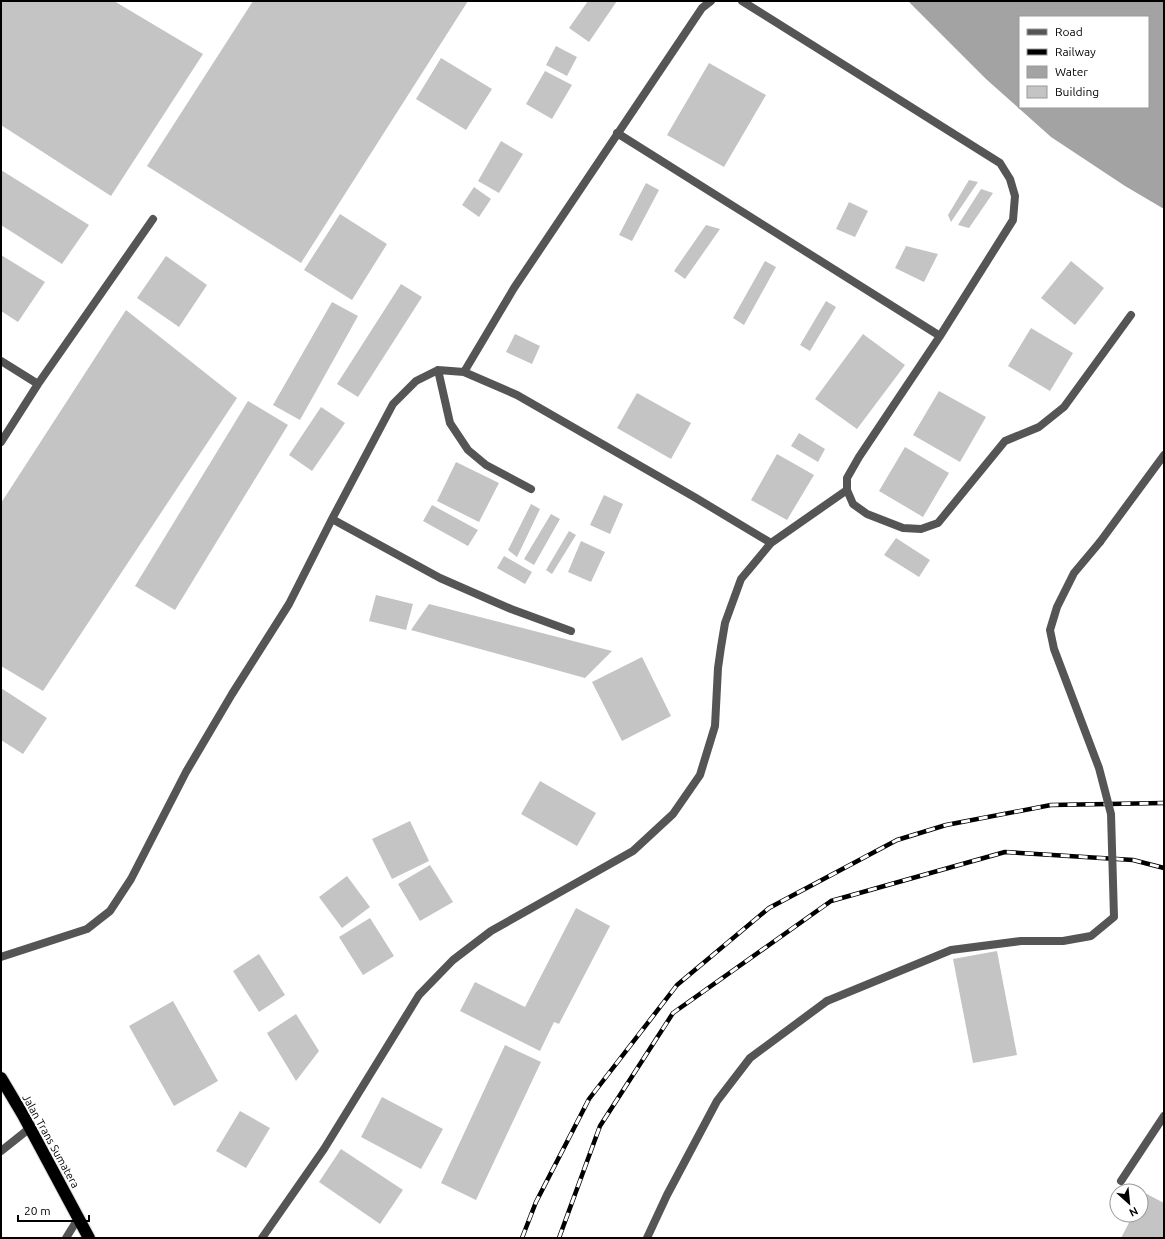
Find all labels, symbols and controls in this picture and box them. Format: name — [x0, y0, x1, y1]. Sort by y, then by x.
legend — [1019, 16, 1149, 108]
text: Road — [1055, 25, 1083, 38]
text: Railway — [1055, 45, 1096, 58]
text: Water — [1055, 65, 1088, 78]
text: Building — [1055, 85, 1099, 98]
street label: Jalan Trans Sumatera — [20, 1092, 82, 1190]
north arrow — [1109, 1183, 1149, 1223]
scale bar — [18, 1197, 89, 1223]
text: 20 m — [24, 1204, 51, 1217]
text: N — [1127, 1205, 1140, 1219]

